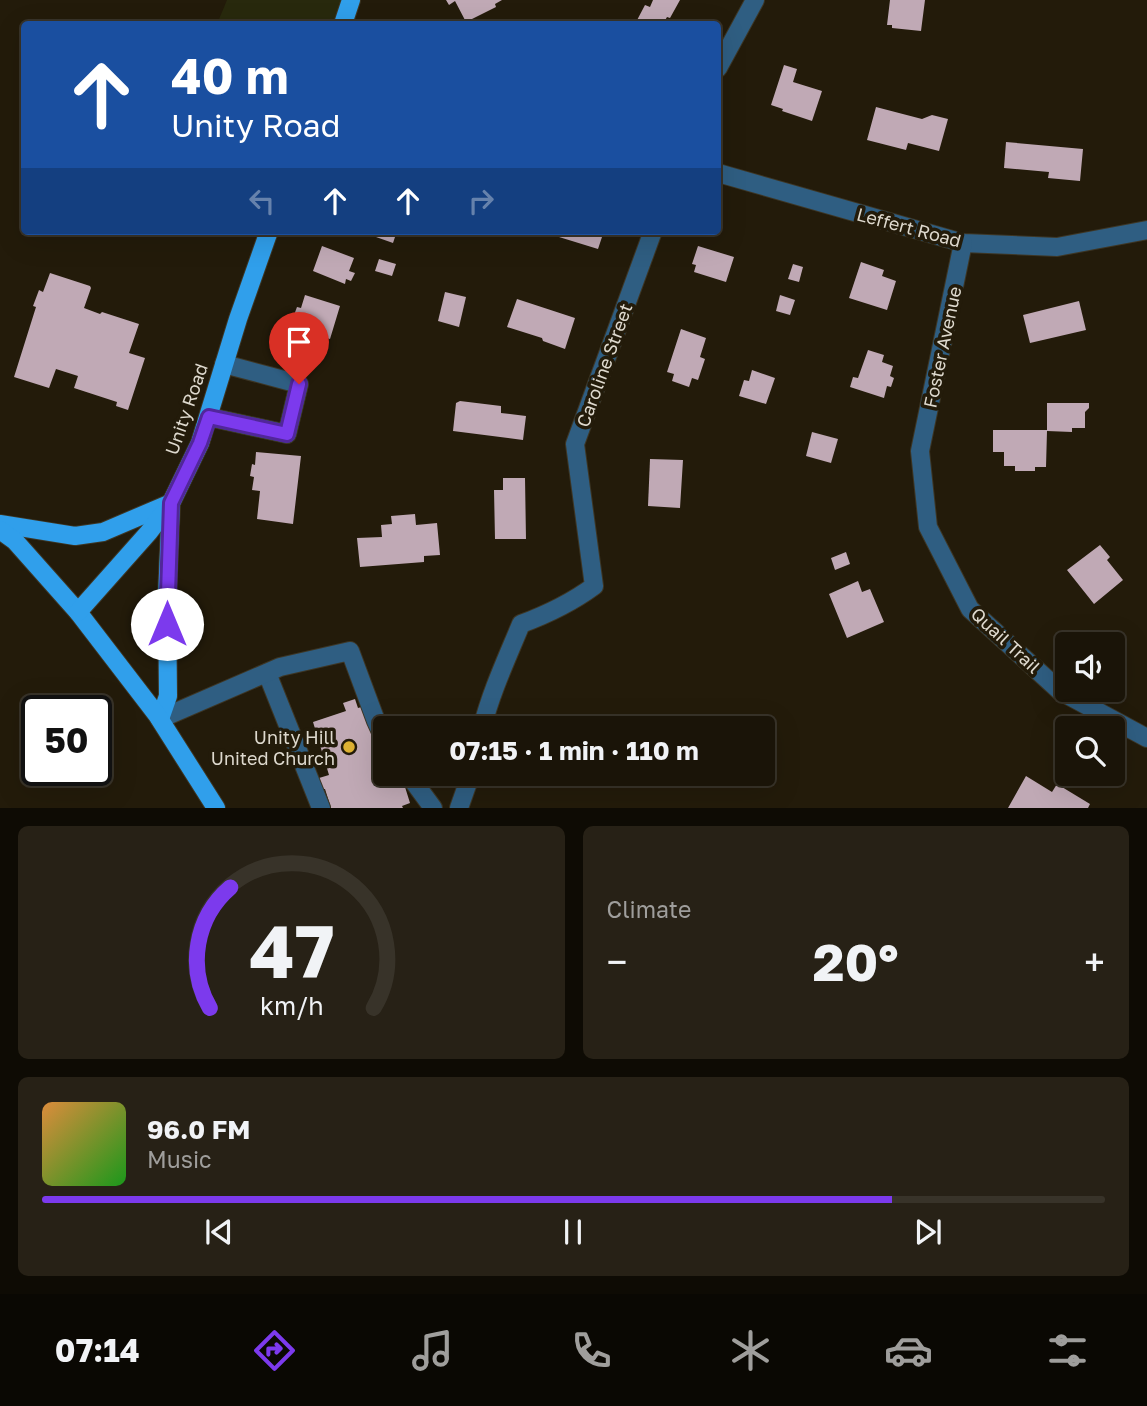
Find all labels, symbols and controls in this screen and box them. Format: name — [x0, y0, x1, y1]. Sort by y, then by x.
text: 40 m — [171, 46, 289, 105]
icon: ahead — [56, 49, 147, 140]
text: Unity Road — [171, 106, 340, 144]
icon: left — [243, 182, 281, 220]
icon: ahead — [316, 182, 354, 220]
icon: ahead — [389, 182, 427, 220]
icon: right — [462, 182, 500, 220]
street label: Leffert Road — [854, 203, 964, 251]
street label: Foster Avenue — [918, 284, 966, 410]
street label: Caroline Street — [571, 300, 637, 430]
pin — [269, 312, 329, 384]
icon: arrive — [280, 323, 318, 361]
street label: Unity Road — [160, 360, 212, 458]
position arrow — [130, 587, 204, 661]
street label: Quail Trail — [967, 602, 1045, 678]
map controls — [1055, 632, 1125, 786]
button: sound — [1055, 632, 1125, 702]
speed limit sign: 50 — [21, 695, 112, 786]
button: search — [1055, 716, 1125, 786]
place label: Unity Hill United Church — [211, 726, 335, 769]
text: 07:15 · 1 min · 110 m — [449, 735, 699, 766]
marker: Unity Hill United Church — [341, 739, 357, 755]
text: Climate — [607, 895, 691, 923]
text: 47 — [249, 908, 334, 995]
text: 20° — [813, 930, 899, 992]
text: − — [607, 939, 627, 984]
text: + — [1084, 939, 1105, 984]
text: km/h — [259, 990, 323, 1021]
text: 96.0 FM — [147, 1114, 250, 1145]
text: Music — [147, 1145, 212, 1173]
icon: previous — [200, 1213, 238, 1251]
icon: pause — [554, 1213, 592, 1251]
icon: next — [909, 1213, 947, 1251]
icon: directions — [250, 1326, 299, 1375]
icon: music — [408, 1326, 457, 1375]
icon: phone — [567, 1326, 616, 1375]
icon: climate — [726, 1326, 775, 1375]
icon: car — [884, 1326, 933, 1375]
icon: filters — [1043, 1326, 1092, 1375]
text: 07:14 — [55, 1331, 140, 1369]

